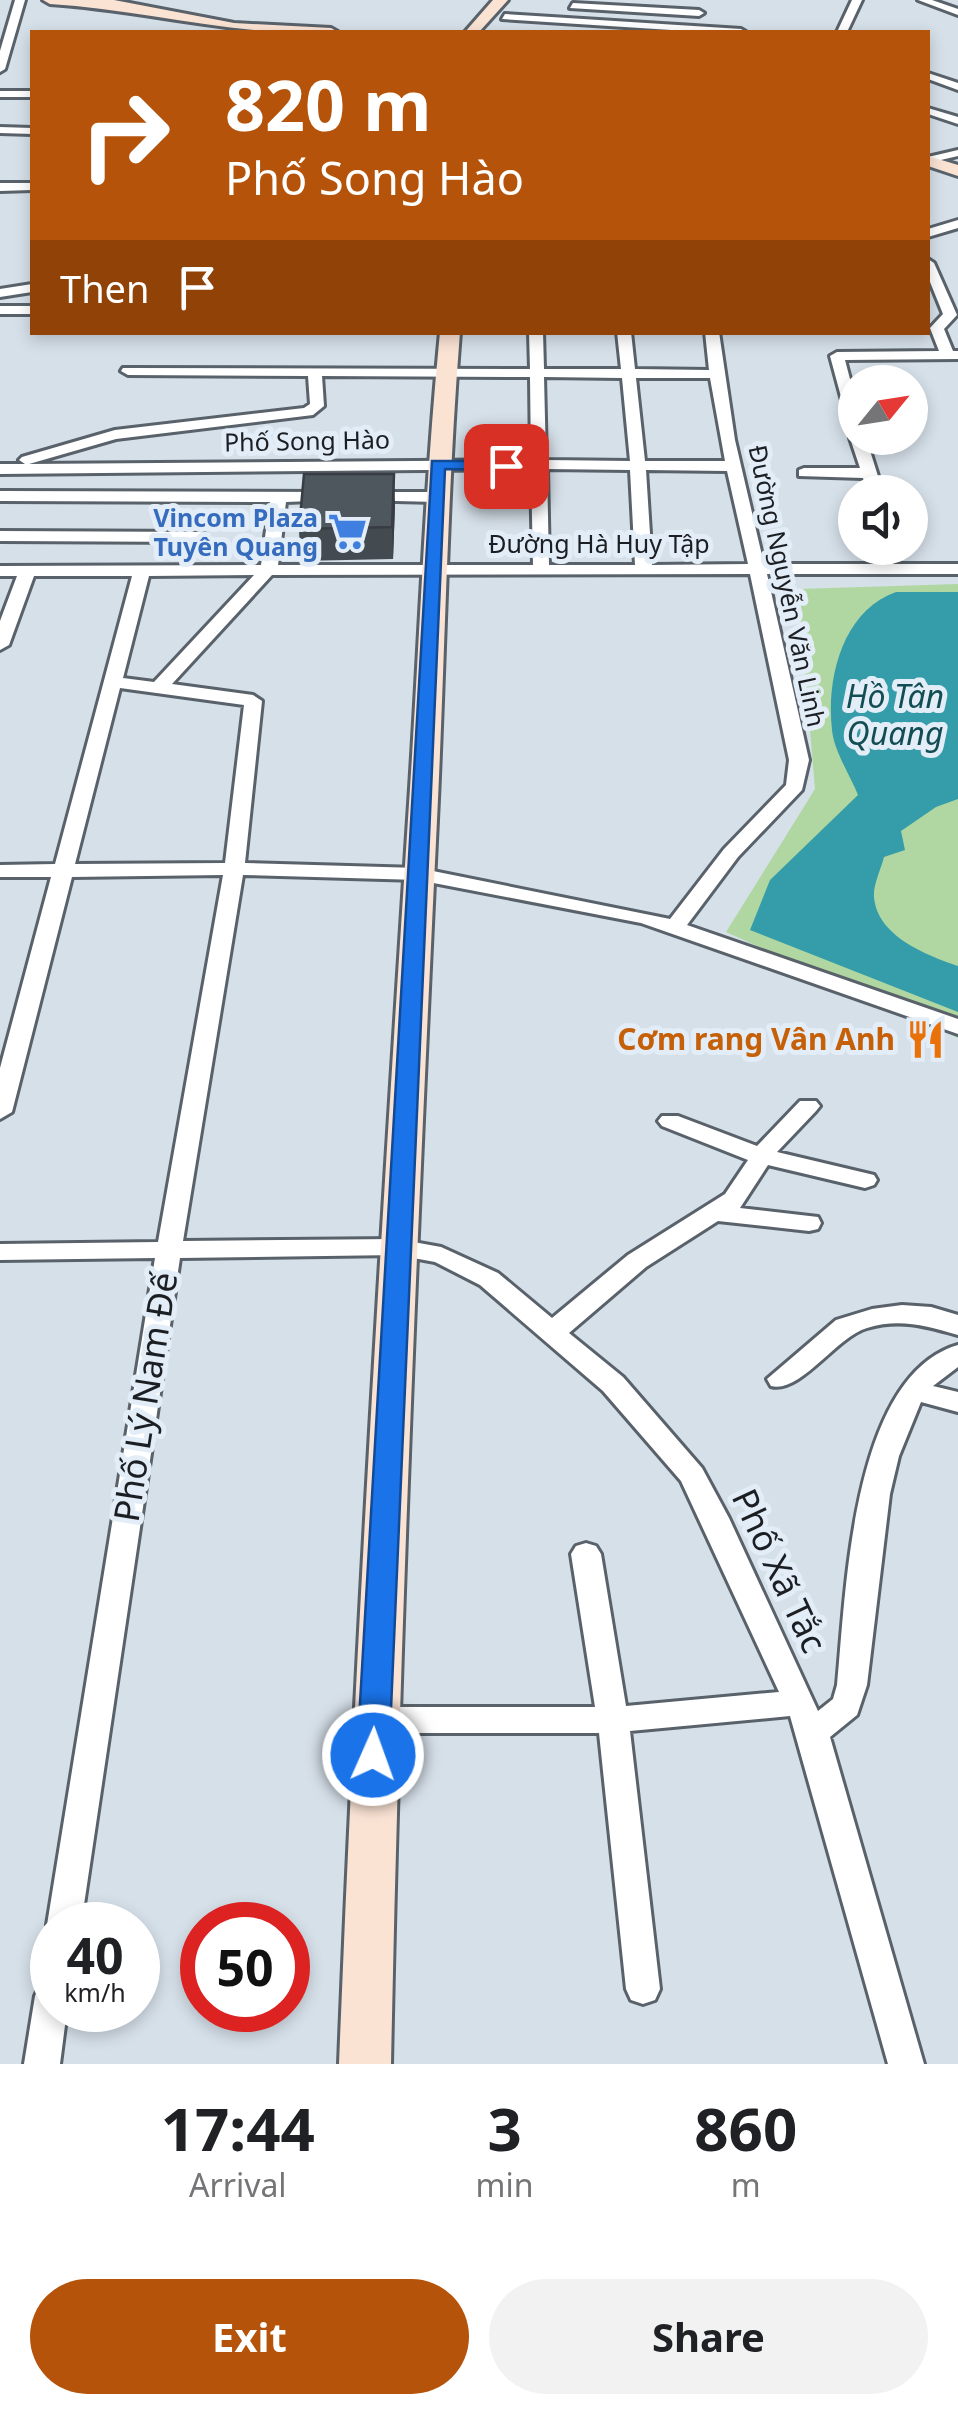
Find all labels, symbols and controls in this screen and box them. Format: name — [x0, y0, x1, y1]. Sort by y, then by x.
text: 820 m — [225, 56, 432, 152]
icon: right — [60, 70, 190, 200]
text: Phố Song Hào — [225, 147, 524, 208]
icon: arrive — [170, 260, 225, 315]
text: Then — [60, 262, 150, 314]
north arrow — [838, 365, 928, 455]
map controls — [838, 365, 928, 565]
street label: Phố Song Hào — [224, 422, 390, 458]
pin — [464, 424, 549, 509]
icon: arrive — [479, 439, 534, 494]
street label: Đường Nguyễn Văn Linh — [741, 442, 834, 730]
button: sound — [838, 475, 928, 565]
place label: Vincom Plaza Tuyên Quang — [153, 500, 318, 563]
supermarket icon: Vincom Plaza Tuyên Quang — [327, 511, 369, 553]
street label: Đường Hà Huy Tập — [488, 526, 710, 560]
water label: Hồ Tân Quang — [846, 674, 944, 754]
place label: Cơm rang Vân Anh — [617, 1018, 895, 1059]
restaurant icon: Cơm rang Vân Anh — [904, 1019, 946, 1061]
street label: Phố Lý Nam Đế — [102, 1269, 187, 1525]
street label: Phố Xã Tắc — [722, 1481, 839, 1660]
position arrow — [321, 1703, 425, 1807]
speed limit sign: 50 — [180, 1902, 310, 2032]
text: 40 — [66, 1921, 124, 1989]
text: km/h — [64, 1975, 126, 2009]
text: 17:44 — [161, 2087, 315, 2169]
text: 3 — [487, 2087, 522, 2169]
text: 860 — [694, 2087, 797, 2169]
text: Arrival — [189, 2163, 287, 2206]
text: min — [476, 2163, 534, 2206]
text: m — [731, 2163, 761, 2206]
button: Exit — [30, 2279, 469, 2394]
button: Share — [489, 2279, 928, 2394]

